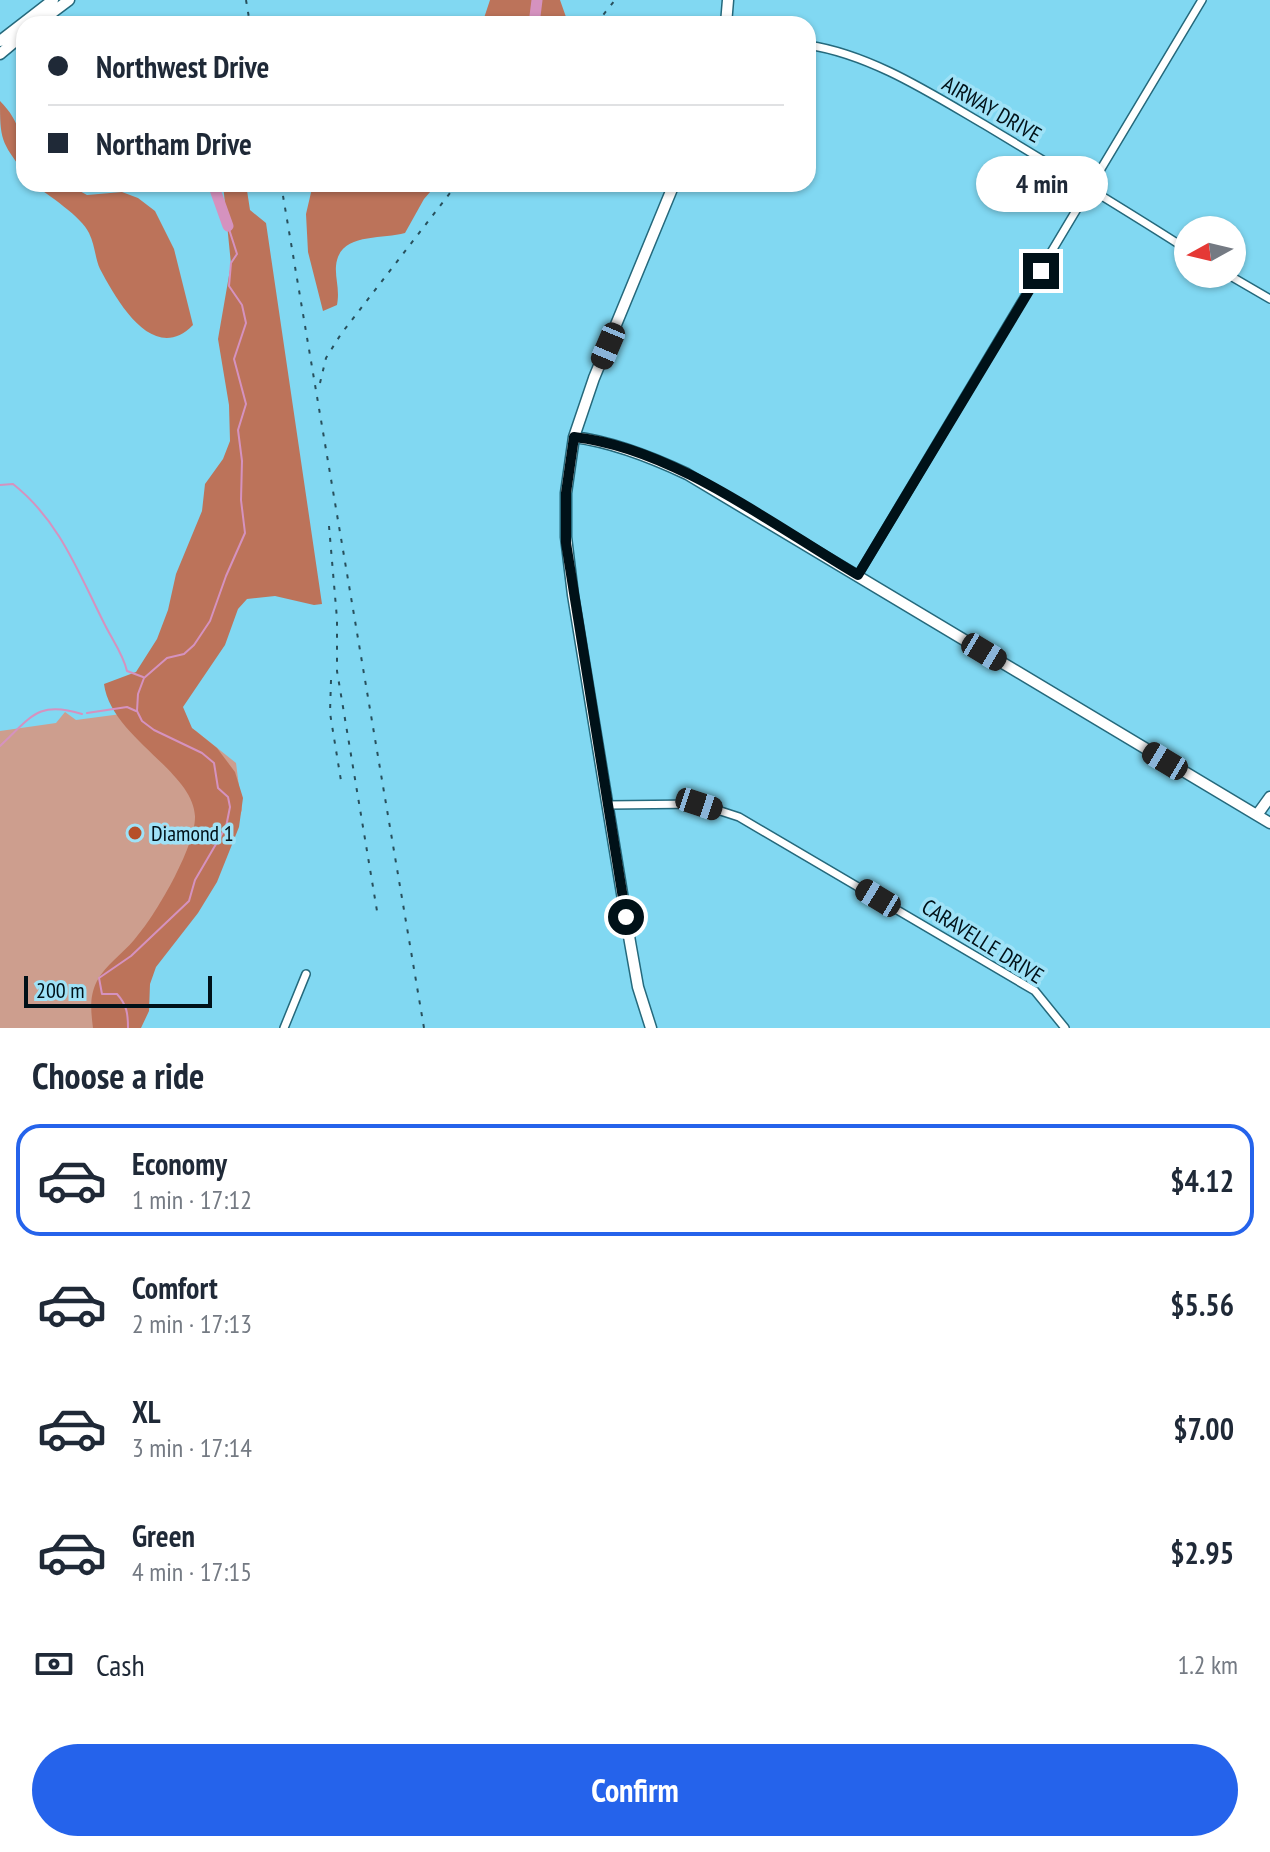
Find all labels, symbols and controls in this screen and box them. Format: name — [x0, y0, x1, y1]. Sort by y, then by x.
text: Northwest Drive — [96, 47, 269, 86]
street label: AIRWAY DRIVE — [937, 69, 1047, 149]
text: Northam Drive — [96, 124, 252, 163]
callout: 4 min — [975, 155, 1107, 211]
text: 4 min — [1016, 167, 1068, 200]
north arrow — [1174, 216, 1246, 288]
map controls — [1174, 216, 1246, 288]
route end — [1023, 253, 1059, 289]
car — [588, 319, 628, 373]
car — [957, 629, 1011, 675]
car — [1138, 738, 1192, 784]
car — [672, 785, 726, 823]
place label: Diamond 1 — [151, 819, 234, 847]
marker: Diamond 1 — [126, 824, 144, 842]
car — [851, 875, 905, 921]
street label: CARAVELLE DRIVE — [917, 892, 1049, 990]
route start — [608, 899, 644, 935]
scale bar — [24, 972, 212, 1008]
text: 200 m — [36, 976, 85, 1004]
text: Choose a ride — [32, 1052, 204, 1099]
icon: car — [36, 1144, 108, 1216]
text: Economy — [132, 1144, 227, 1183]
text: $4.12 — [1170, 1161, 1234, 1200]
text: 1 min · 17:12 — [132, 1183, 252, 1216]
icon: car — [36, 1268, 108, 1340]
text: Comfort — [132, 1268, 218, 1307]
text: $5.56 — [1170, 1285, 1234, 1324]
text: 2 min · 17:13 — [132, 1307, 252, 1340]
icon: car — [36, 1392, 108, 1464]
text: XL — [132, 1392, 161, 1431]
text: $7.00 — [1173, 1409, 1234, 1448]
text: 3 min · 17:14 — [132, 1431, 252, 1464]
icon: car — [36, 1516, 108, 1588]
text: Green — [132, 1516, 195, 1555]
text: $2.95 — [1170, 1533, 1234, 1572]
text: 4 min · 17:15 — [132, 1555, 252, 1588]
icon: cash — [32, 1642, 76, 1686]
text: Cash — [96, 1645, 145, 1684]
text: 1.2 km — [1177, 1648, 1238, 1681]
button: Confirm — [32, 1744, 1238, 1836]

